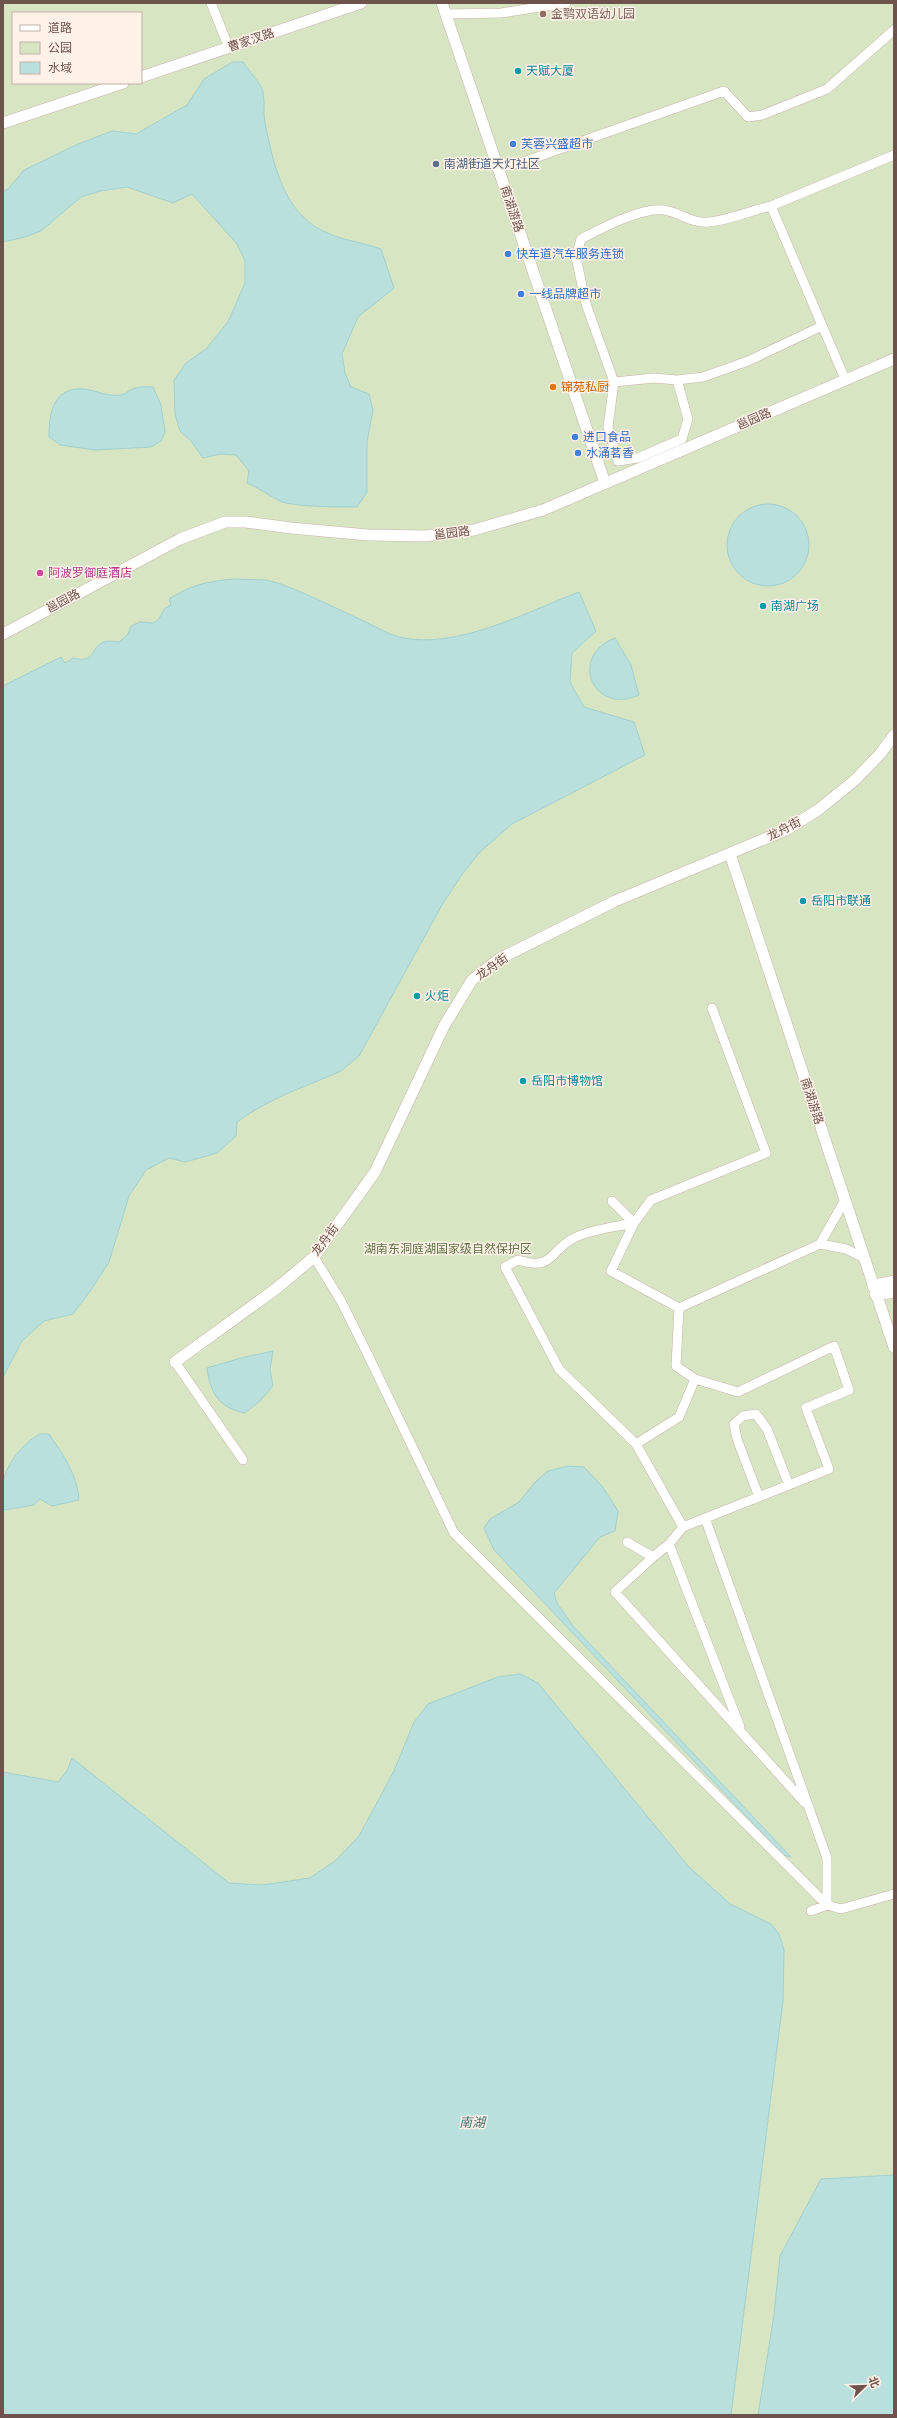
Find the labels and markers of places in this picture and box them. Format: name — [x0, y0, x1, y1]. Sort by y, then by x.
place label: 金鹗双语幼儿园 — [551, 6, 635, 22]
marker: 金鹗双语幼儿园 — [538, 9, 548, 19]
place label: 天赋大厦 — [526, 63, 574, 79]
marker: 天赋大厦 — [513, 66, 523, 76]
place label: 芙蓉兴盛超市 — [521, 136, 593, 152]
marker: 芙蓉兴盛超市 — [508, 139, 518, 149]
place label: 南湖街道天灯社区 — [444, 156, 540, 172]
marker: 南湖街道天灯社区 — [431, 159, 441, 169]
place label: 快车道汽车服务连锁 — [516, 246, 624, 262]
marker: 快车道汽车服务连锁 — [503, 249, 513, 259]
place label: 一线品牌超市 — [529, 286, 601, 302]
marker: 一线品牌超市 — [516, 289, 526, 299]
place label: 锦苑私厨 — [561, 379, 609, 395]
marker: 锦苑私厨 — [548, 382, 558, 392]
place label: 进口食品 — [583, 429, 631, 445]
marker: 进口食品 — [570, 432, 580, 442]
place label: 水涌茗香 — [586, 445, 634, 461]
marker: 水涌茗香 — [573, 448, 583, 458]
place label: 阿波罗御庭酒店 — [48, 565, 132, 581]
marker: 阿波罗御庭酒店 — [35, 568, 45, 578]
place label: 南湖广场 — [771, 598, 819, 614]
marker: 南湖广场 — [758, 601, 768, 611]
place label: 岳阳市联通 — [811, 893, 871, 909]
marker: 岳阳市联通 — [798, 896, 808, 906]
place label: 火炬 — [425, 988, 449, 1004]
marker: 火炬 — [412, 991, 422, 1001]
place label: 岳阳市博物馆 — [531, 1073, 603, 1089]
marker: 岳阳市博物馆 — [518, 1076, 528, 1086]

